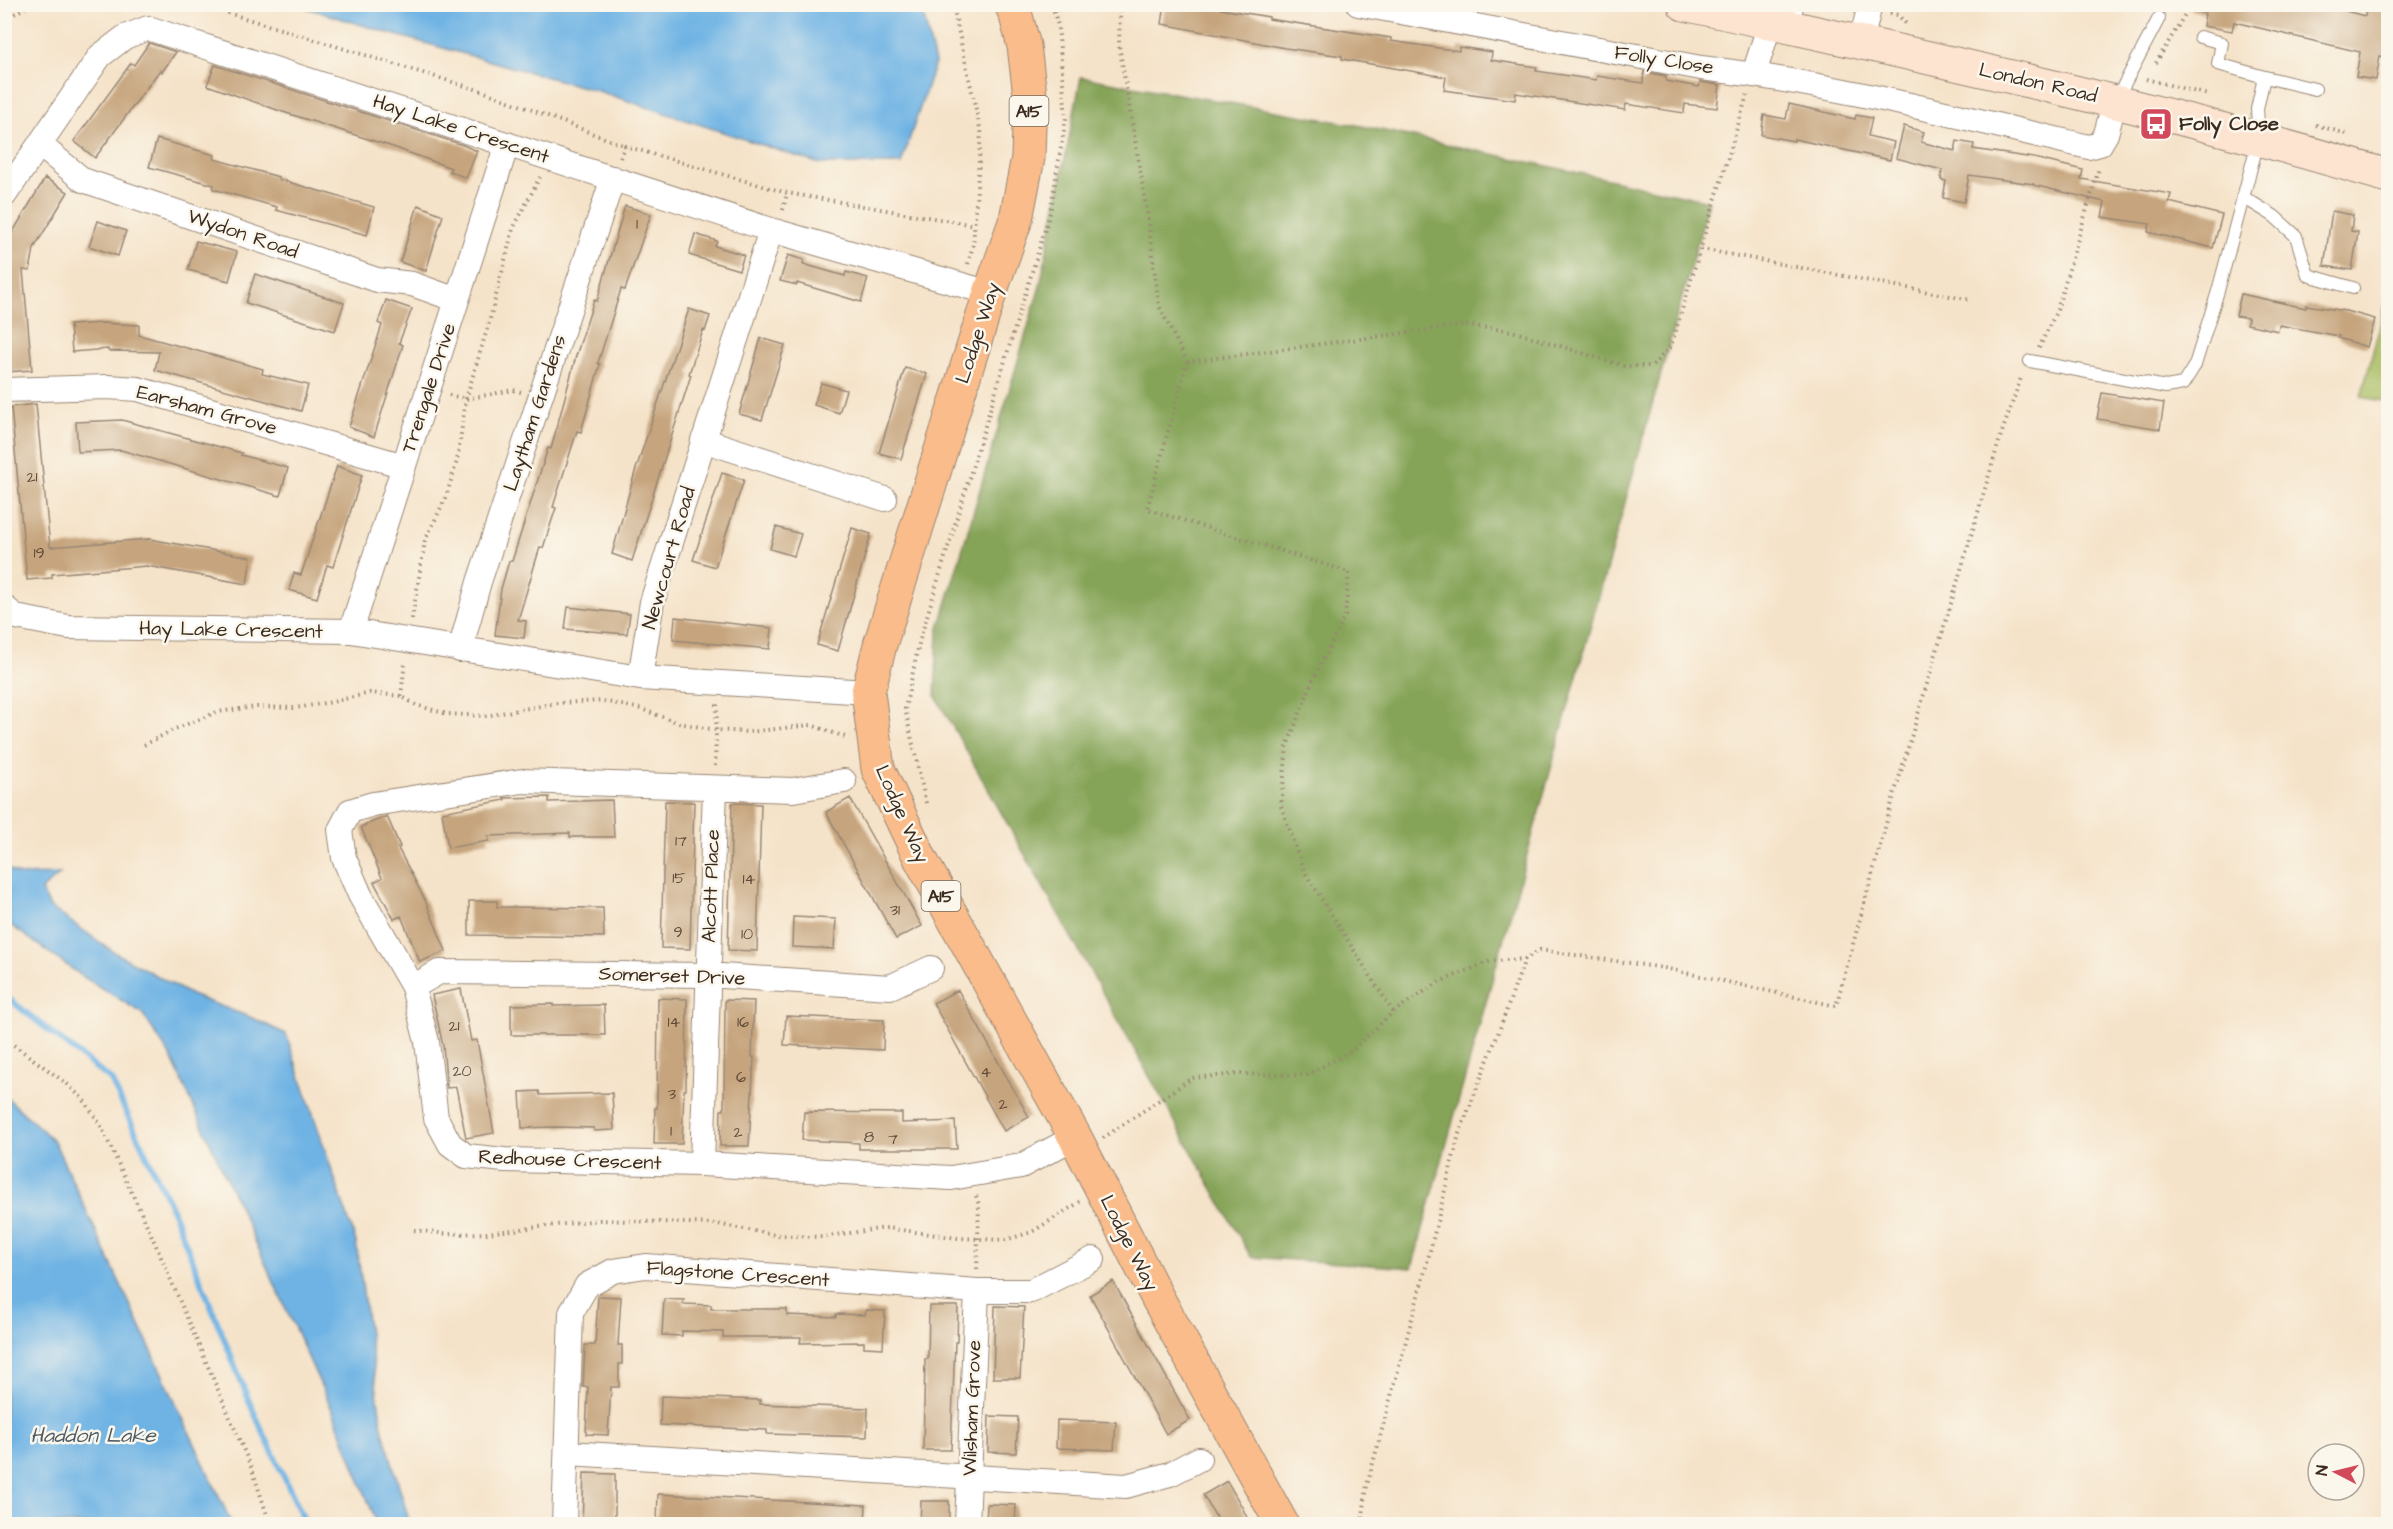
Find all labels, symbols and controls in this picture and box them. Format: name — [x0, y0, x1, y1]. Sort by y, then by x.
street label: Folly Close — [1612, 38, 1716, 83]
street label: London Road — [1976, 56, 2100, 110]
street label: Hay Lake Crescent — [369, 87, 553, 172]
road number: A15 — [1010, 96, 1048, 126]
bus stop icon: Folly Close — [2138, 106, 2174, 142]
place label: Folly Close — [2179, 110, 2279, 139]
street label: Wydon Road — [184, 202, 302, 267]
house number: 1 — [636, 213, 638, 235]
street label: Lodge Way — [949, 279, 1008, 387]
street label: Trengale Drive — [395, 319, 464, 457]
street label: Laytham Gardens — [497, 331, 574, 495]
street label: Earsham Grove — [134, 378, 280, 442]
house number: 21 — [26, 466, 38, 488]
street label: Newcourt Road — [635, 484, 703, 632]
house number: 19 — [33, 542, 45, 564]
street label: Hay Lake Crescent — [139, 614, 323, 647]
street label: Lodge Way — [867, 761, 936, 868]
street label: Alcott Place — [695, 829, 727, 943]
house number: 17 — [675, 830, 687, 852]
house number: 15 — [672, 867, 686, 889]
house number: 14 — [743, 868, 756, 890]
road number: A15 — [922, 881, 960, 911]
house number: 31 — [890, 899, 900, 921]
house number: 9 — [673, 921, 683, 943]
house number: 10 — [741, 923, 753, 945]
street label: Somerset Drive — [598, 959, 746, 993]
house number: 14 — [668, 1011, 681, 1033]
house number: 16 — [737, 1011, 749, 1033]
house number: 21 — [448, 1015, 460, 1037]
house number: 20 — [452, 1060, 472, 1082]
house number: 4 — [981, 1061, 992, 1083]
house number: 6 — [736, 1066, 746, 1088]
house number: 3 — [668, 1083, 676, 1105]
house number: 2 — [998, 1093, 1008, 1115]
house number: 1 — [670, 1120, 672, 1142]
house number: 2 — [733, 1121, 743, 1143]
house number: 8 — [864, 1126, 874, 1148]
house number: 7 — [888, 1128, 898, 1150]
street label: Redhouse Crescent — [478, 1143, 662, 1177]
street label: Lodge Way — [1092, 1190, 1165, 1296]
street label: Flagstone Crescent — [646, 1254, 830, 1295]
street label: Wilsham Grove — [956, 1339, 988, 1476]
water label: Haddon Lake — [30, 1421, 157, 1450]
north arrow — [2306, 1442, 2366, 1502]
text: N — [2311, 1464, 2334, 1477]

